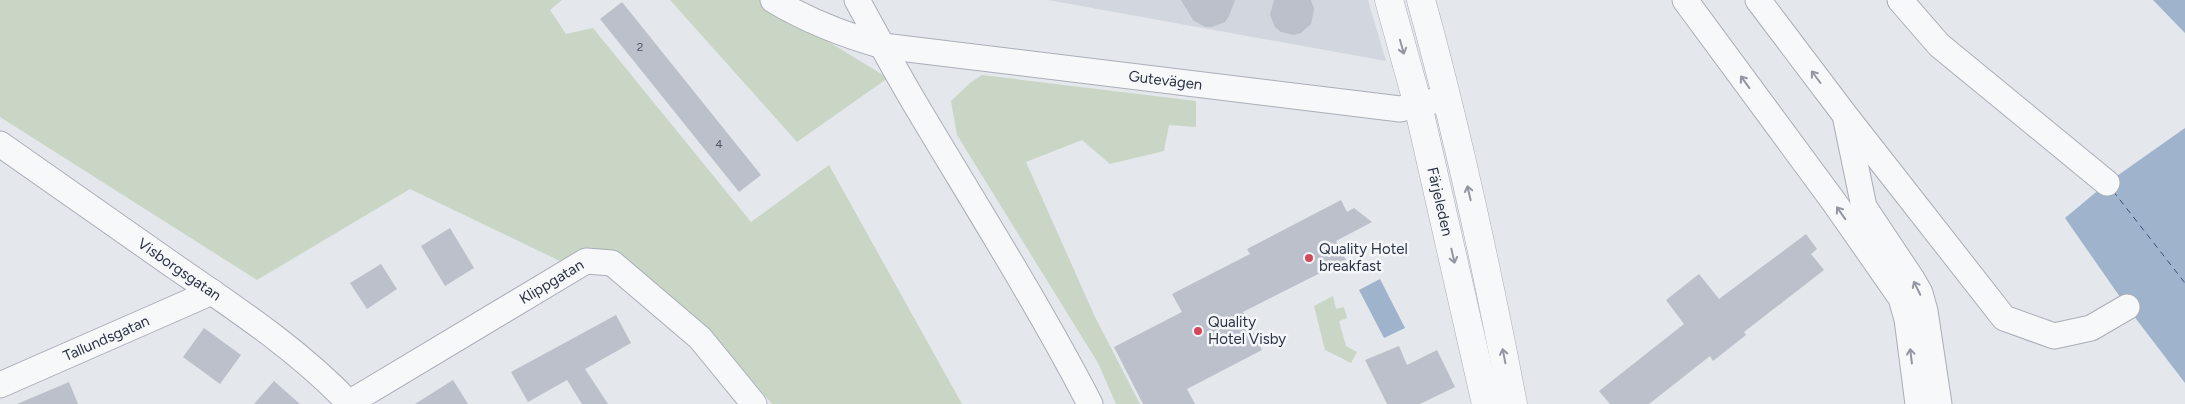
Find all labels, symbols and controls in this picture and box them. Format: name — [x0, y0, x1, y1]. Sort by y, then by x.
one-way arrow — [1397, 39, 1407, 55]
house number: 2 — [637, 40, 643, 54]
street label: Gutevägen — [1127, 67, 1203, 94]
one-way arrow — [1811, 70, 1821, 84]
one-way arrow — [1740, 75, 1750, 89]
house number: 4 — [715, 137, 723, 151]
street label: Färjeleden — [1423, 165, 1457, 238]
one-way arrow — [1464, 185, 1473, 201]
one-way arrow — [1836, 206, 1846, 220]
street label: Visborgsgatan — [134, 234, 225, 305]
place label: Quality Hotel breakfast — [1319, 240, 1408, 275]
one-way arrow — [1449, 247, 1458, 263]
marker: Quality Hotel breakfast — [1303, 252, 1315, 264]
street label: Klippgatan — [516, 256, 587, 308]
one-way arrow — [1912, 281, 1921, 296]
street label: Tallundsgatan — [60, 312, 152, 365]
place label: Quality Hotel Visby — [1208, 313, 1286, 348]
marker: Quality Hotel Visby — [1192, 325, 1204, 337]
one-way arrow — [1906, 348, 1916, 364]
one-way arrow — [1499, 349, 1508, 365]

